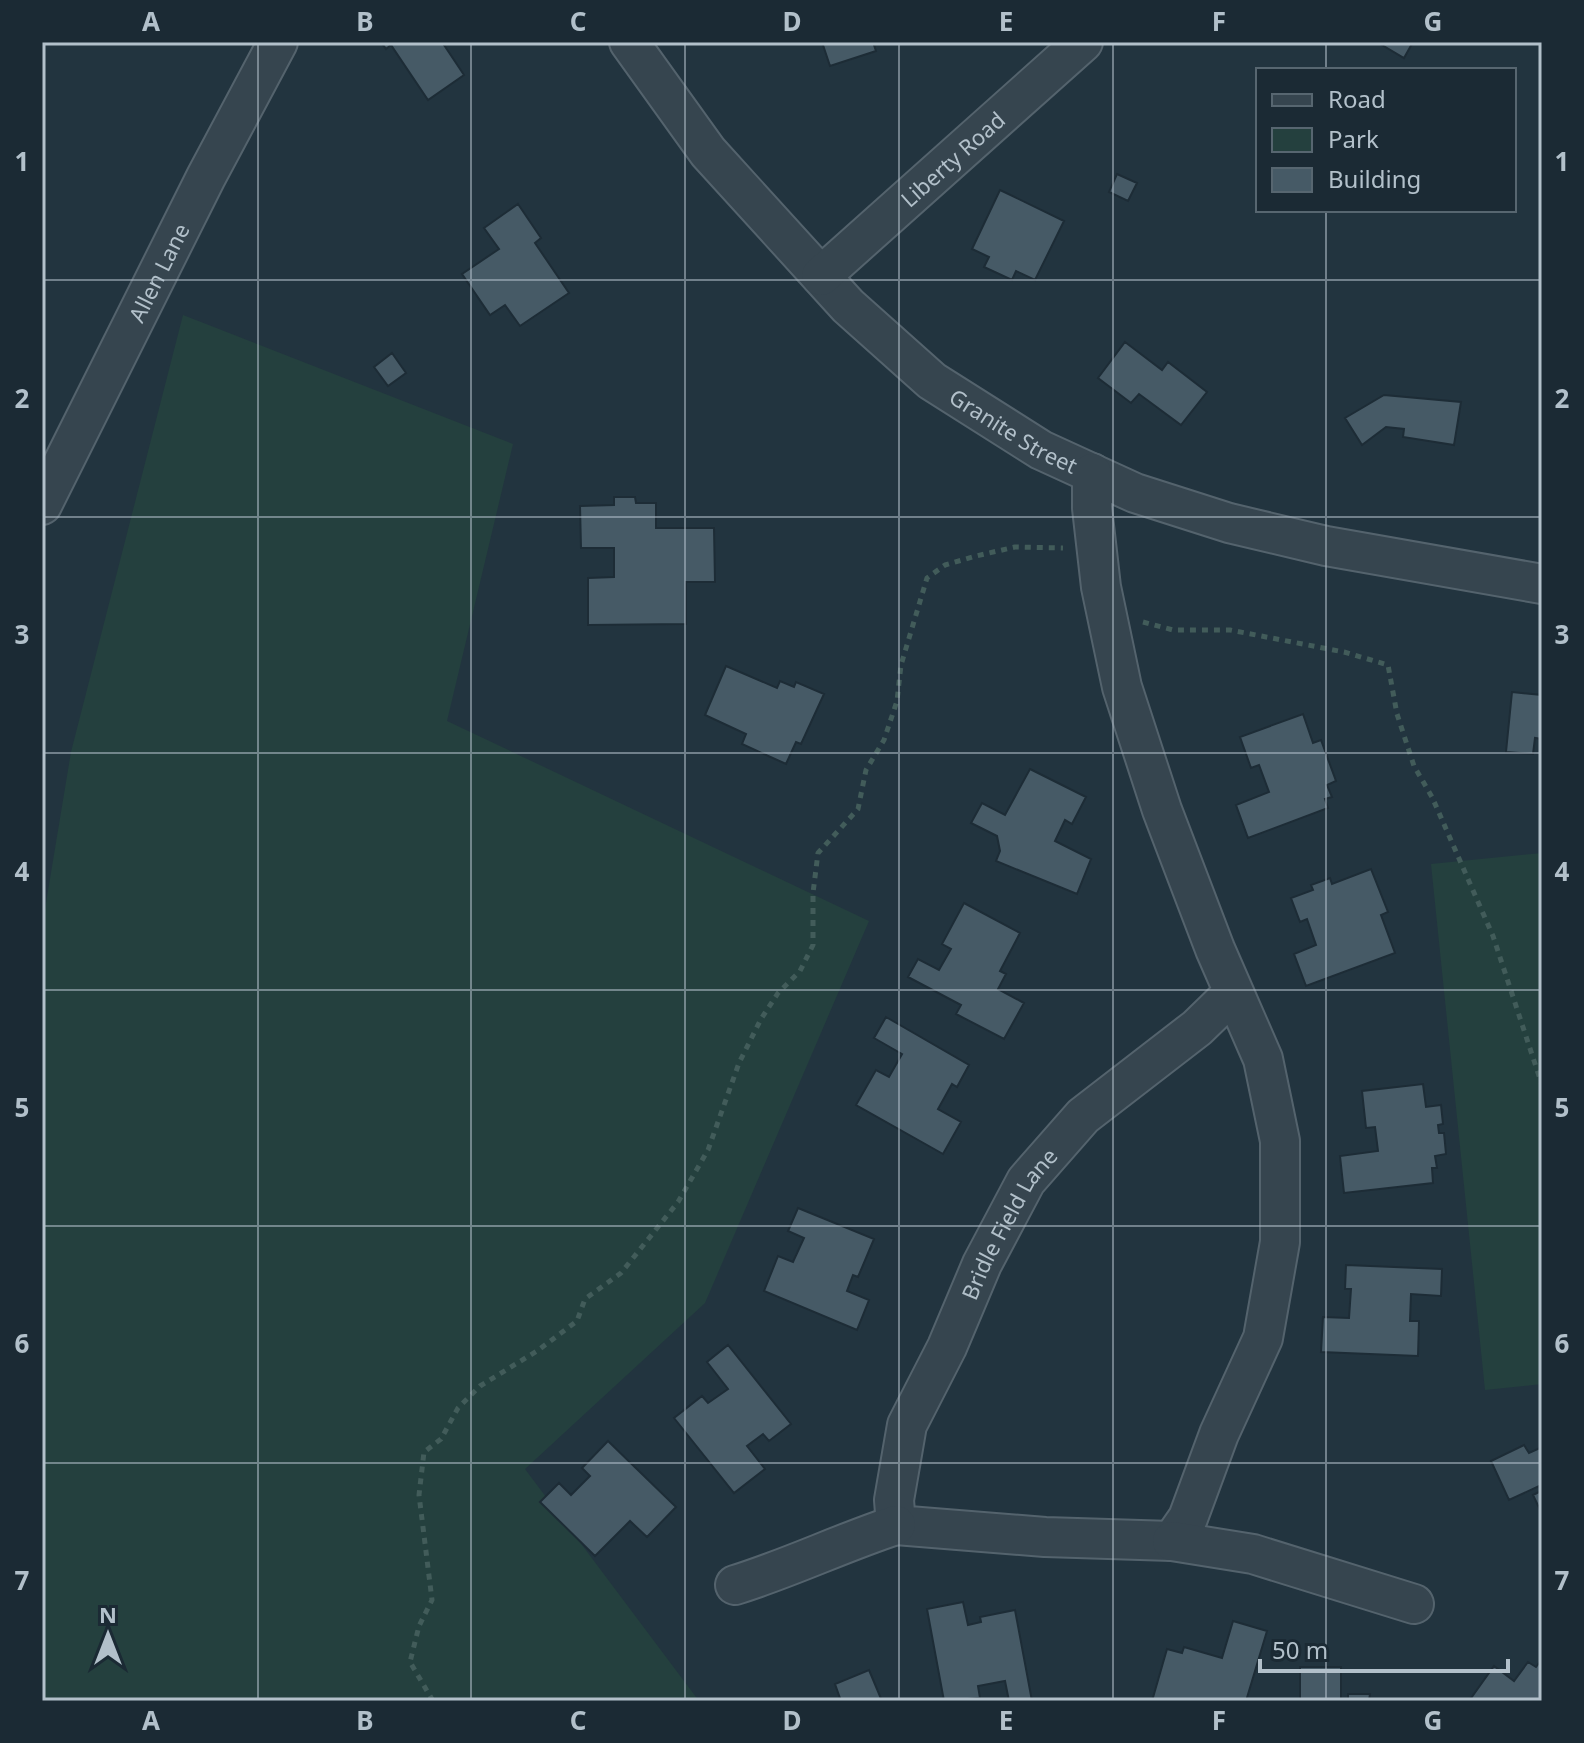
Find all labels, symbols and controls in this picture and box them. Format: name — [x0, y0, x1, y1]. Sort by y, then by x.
text: A — [142, 3, 160, 39]
text: B — [356, 3, 374, 39]
text: C — [570, 3, 586, 39]
text: D — [782, 3, 802, 39]
text: E — [999, 3, 1013, 39]
text: F — [1212, 3, 1226, 39]
text: G — [1424, 3, 1442, 39]
legend — [1256, 68, 1516, 212]
text: Road — [1328, 82, 1386, 115]
street label: Liberty Road — [894, 104, 1011, 213]
text: Park — [1328, 122, 1379, 155]
text: 1 — [15, 143, 29, 179]
text: 1 — [1555, 143, 1569, 179]
text: Building — [1328, 162, 1421, 195]
street label: Allen Lane — [121, 218, 196, 327]
text: 2 — [15, 380, 30, 416]
text: 2 — [1555, 380, 1570, 416]
street label: Granite Street — [944, 381, 1083, 480]
text: 3 — [15, 616, 29, 652]
text: 3 — [1555, 616, 1569, 652]
text: 4 — [15, 853, 30, 889]
text: 4 — [1555, 853, 1570, 889]
text: 5 — [15, 1089, 29, 1125]
text: 5 — [1555, 1089, 1569, 1125]
street label: Bridle Field Lane — [954, 1141, 1064, 1304]
text: 6 — [15, 1325, 30, 1361]
text: 6 — [1555, 1325, 1570, 1361]
text: 7 — [15, 1562, 30, 1598]
text: 7 — [1555, 1562, 1570, 1598]
north arrow — [68, 1595, 148, 1675]
text: N — [99, 1599, 117, 1629]
scale bar — [1260, 1623, 1508, 1673]
text: 50 m — [1272, 1633, 1328, 1666]
text: A — [142, 1702, 160, 1738]
text: B — [356, 1702, 374, 1738]
text: C — [570, 1702, 586, 1738]
text: D — [782, 1702, 802, 1738]
text: E — [999, 1702, 1013, 1738]
text: F — [1212, 1702, 1226, 1738]
text: G — [1424, 1702, 1442, 1738]

